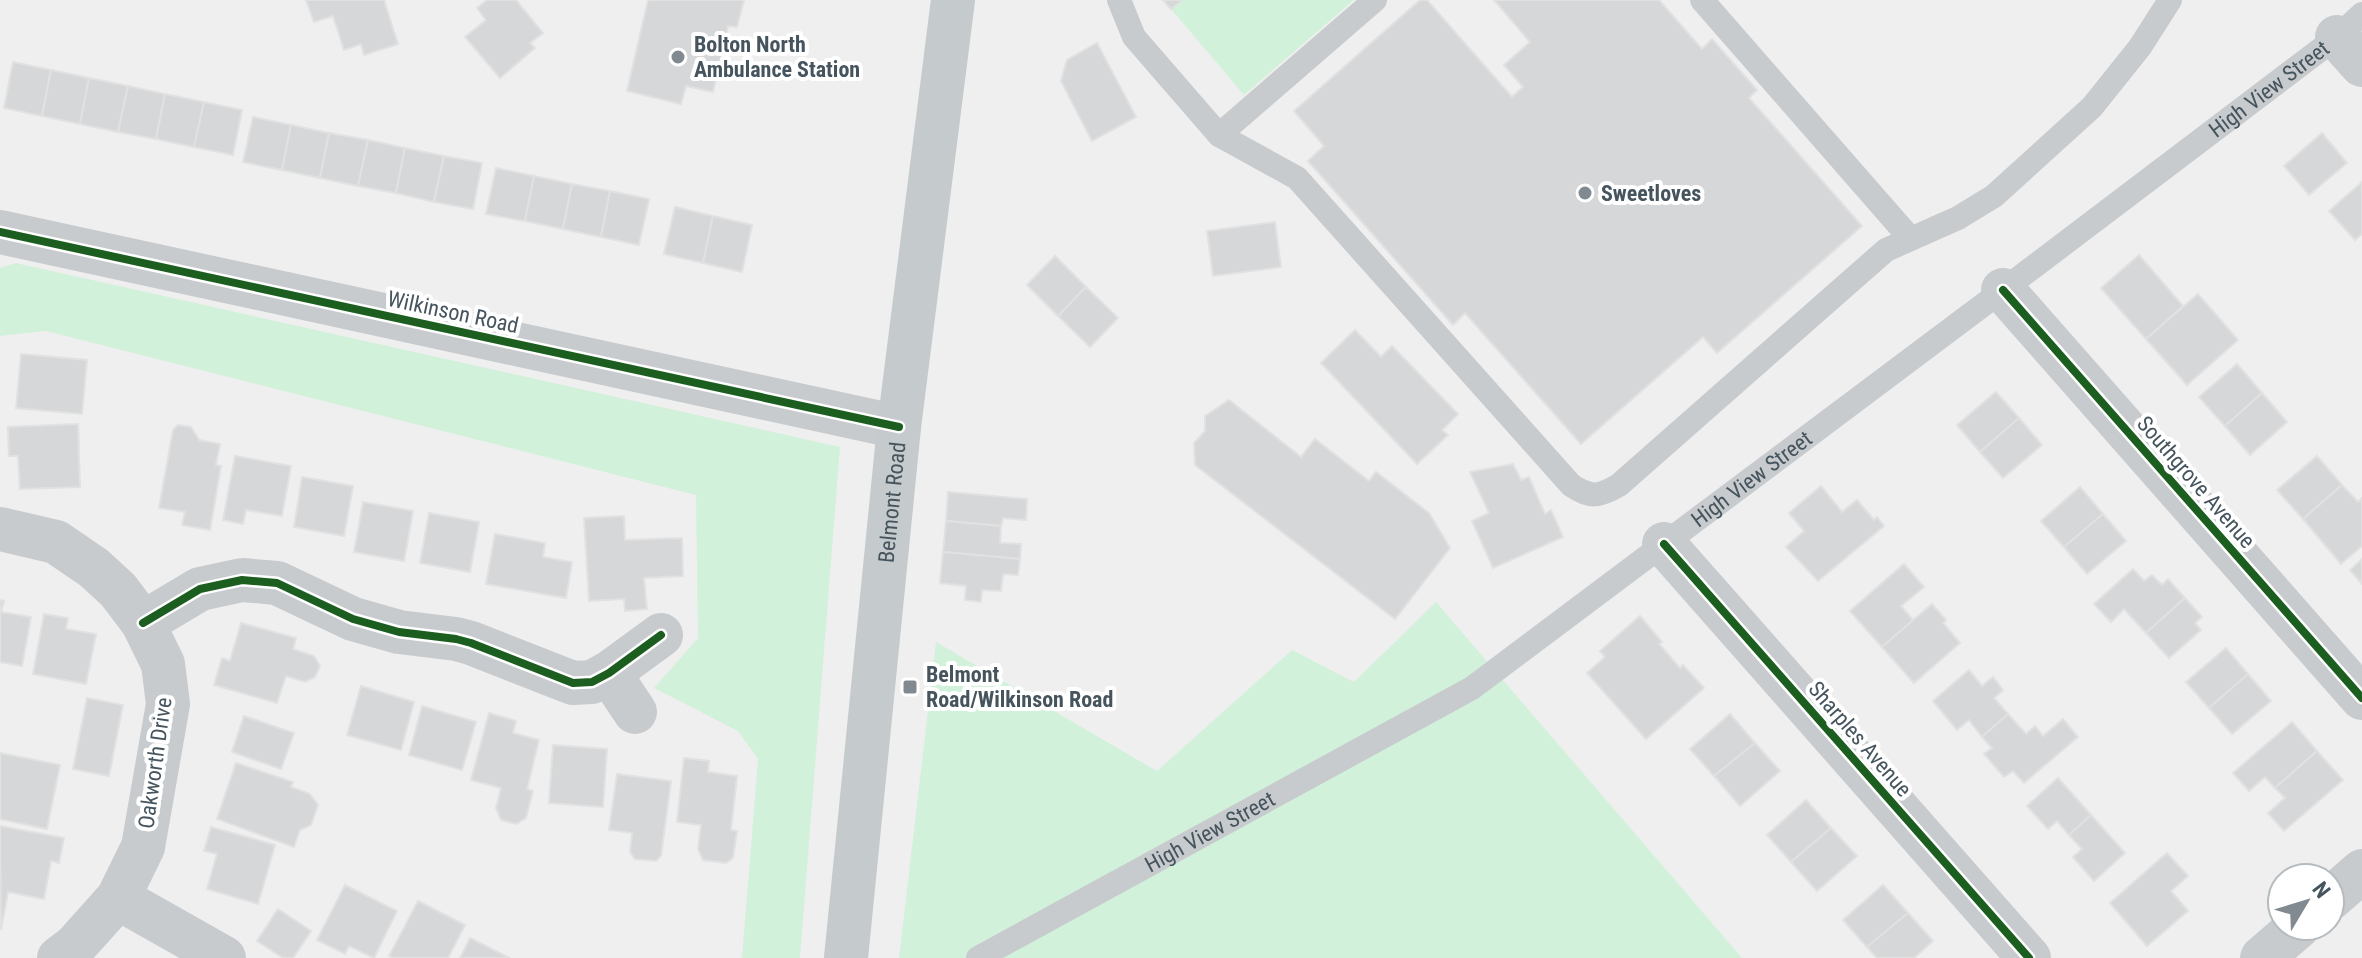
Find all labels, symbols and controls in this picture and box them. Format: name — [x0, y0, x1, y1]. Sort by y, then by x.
place label: Bolton North Ambulance Station — [694, 32, 860, 82]
street label: High View Street — [2204, 35, 2334, 142]
marker: Bolton North Ambulance Station — [669, 48, 687, 66]
place label: Sweetloves — [1601, 181, 1701, 206]
marker: Sweetloves — [1576, 184, 1594, 202]
street label: Wilkinson Road — [385, 286, 521, 338]
street label: Southgrove Avenue — [2132, 411, 2260, 553]
street label: High View Street — [1686, 426, 1816, 532]
street label: Belmont Road — [873, 441, 910, 564]
place label: Belmont Road/Wilkinson Road — [926, 662, 1113, 712]
street label: Sharples Avenue — [1803, 676, 1917, 802]
marker: Belmont Road/Wilkinson Road — [901, 678, 919, 696]
street label: Oakworth Drive — [133, 696, 177, 830]
street label: High View Street — [1141, 786, 1279, 877]
north arrow — [2266, 862, 2346, 942]
text: N — [2307, 877, 2335, 903]

